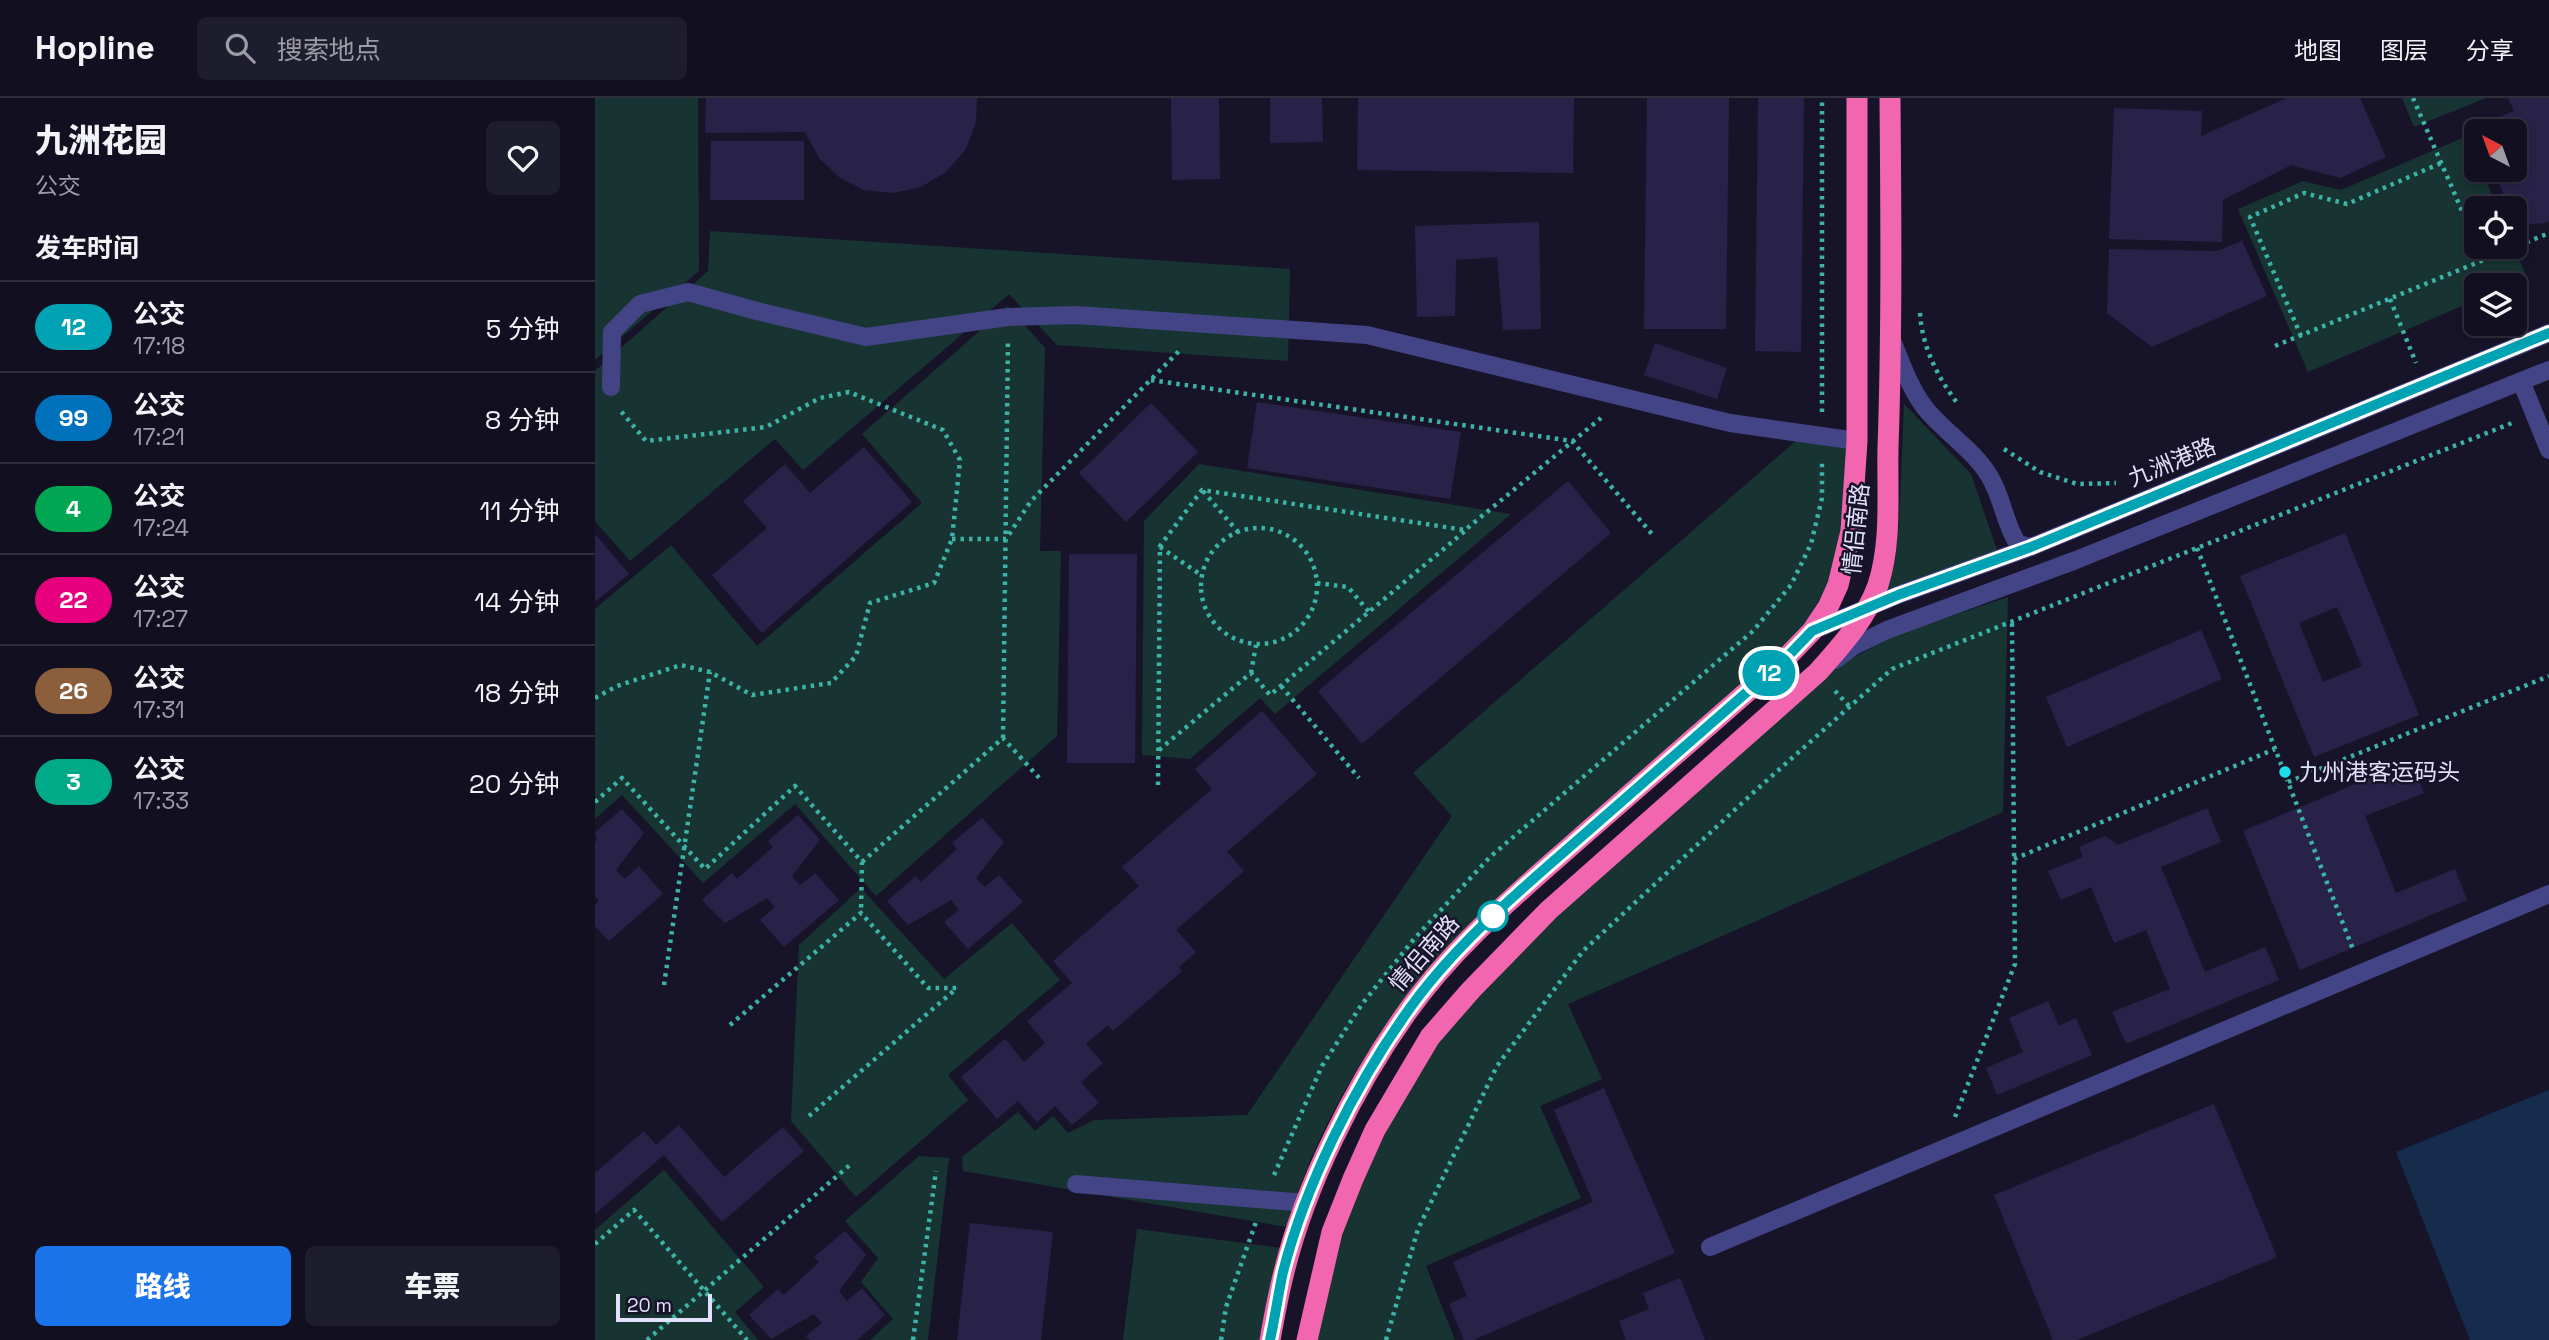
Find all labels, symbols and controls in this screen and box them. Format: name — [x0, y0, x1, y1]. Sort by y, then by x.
search box — [197, 17, 687, 80]
text: Hopline — [35, 27, 155, 69]
icon: search — [221, 29, 259, 67]
text: 搜索地点 — [277, 33, 381, 67]
text: 地图 — [2294, 35, 2342, 66]
text: 图层 — [2380, 35, 2428, 66]
text: 分享 — [2466, 35, 2514, 66]
north arrow — [2464, 119, 2527, 182]
map controls — [2464, 119, 2527, 336]
text: 九洲花园 — [35, 120, 167, 162]
button: heart — [486, 121, 560, 195]
text: 公交 — [35, 171, 81, 201]
button: locate — [2464, 196, 2527, 259]
text: 发车时间 — [35, 231, 139, 265]
button: layers — [2464, 273, 2527, 336]
text: 公交 — [133, 297, 185, 331]
text: 12 — [61, 311, 86, 342]
text: 5 分钟 — [486, 312, 560, 346]
text: 17:18 — [133, 331, 185, 361]
text: 公交 — [133, 388, 185, 422]
text: 99 — [59, 402, 88, 433]
text: 8 分钟 — [485, 403, 560, 437]
text: 17:21 — [133, 422, 185, 452]
street label: 九洲港路 — [2124, 431, 2220, 493]
text: 公交 — [133, 479, 185, 513]
street label: 情侣南路 — [1836, 482, 1876, 576]
text: 4 — [66, 493, 81, 524]
text: 11 分钟 — [480, 494, 560, 528]
text: 17:24 — [133, 513, 189, 543]
text: 公交 — [133, 570, 185, 604]
text: 22 — [59, 584, 88, 615]
text: 14 分钟 — [474, 585, 560, 619]
text: 17:27 — [133, 604, 188, 634]
line badge: 12 — [1737, 650, 1801, 696]
text: 12 — [1756, 657, 1782, 688]
text: 公交 — [133, 661, 185, 695]
text: 26 — [59, 675, 88, 706]
text: 18 分钟 — [474, 676, 560, 710]
text: 17:31 — [133, 695, 185, 725]
text: 公交 — [133, 752, 185, 786]
place label: 九州港客运码头 — [2299, 757, 2460, 787]
marker: 九州港客运码头 — [2277, 764, 2293, 780]
text: 3 — [66, 766, 81, 797]
text: 20 分钟 — [469, 767, 560, 801]
text: 17:33 — [133, 786, 189, 816]
unlabelled marker — [1478, 901, 1508, 931]
street label: 情侣南路 — [1383, 908, 1465, 998]
button: 路线 — [35, 1246, 291, 1326]
button: 车票 — [305, 1246, 560, 1326]
scale bar — [616, 1291, 712, 1323]
text: 20 m — [627, 1293, 672, 1318]

